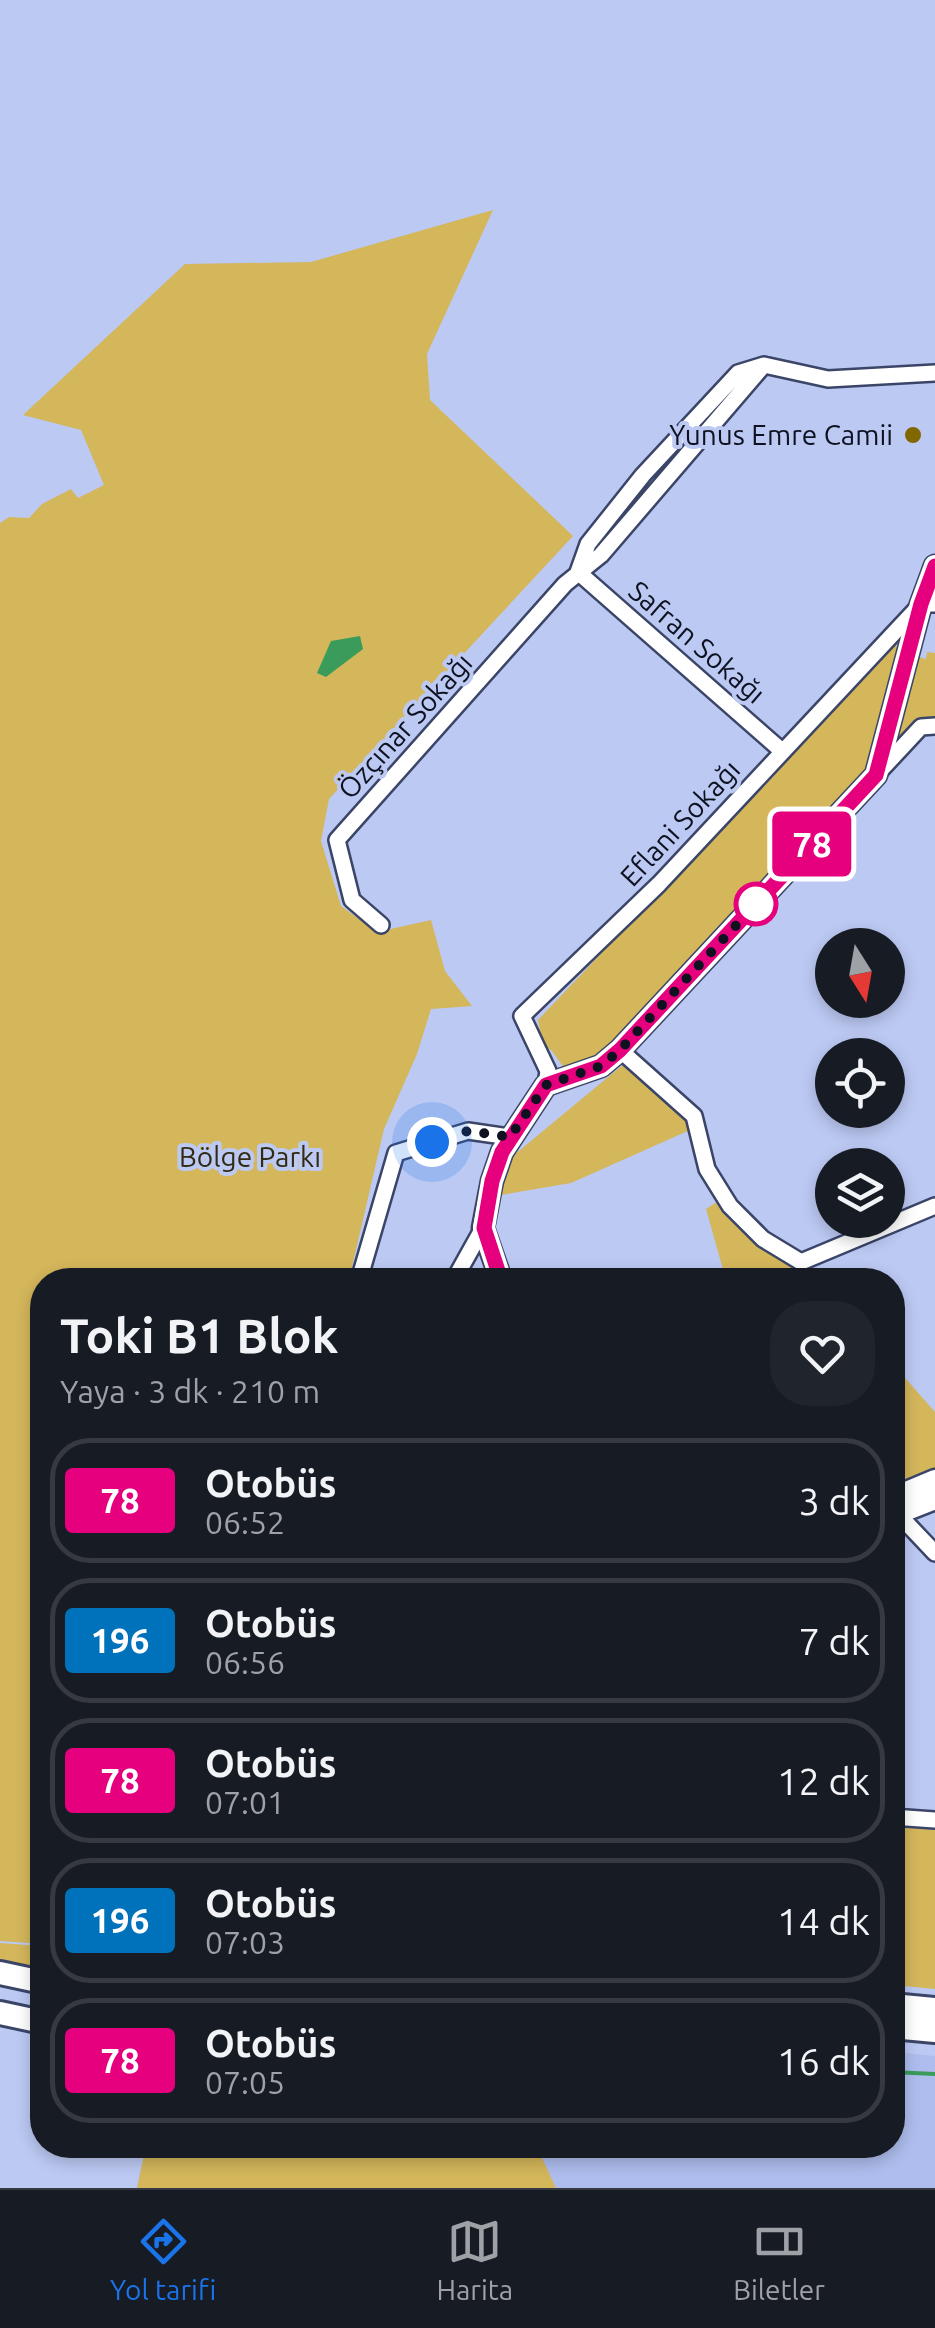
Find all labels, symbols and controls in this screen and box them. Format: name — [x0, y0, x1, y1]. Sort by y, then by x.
place label: Yunus Emre Camii — [669, 419, 893, 450]
marker: Yunus Emre Camii — [902, 424, 924, 446]
street label: Safran Sokağı — [623, 574, 771, 709]
street label: Özçınar Sokağı — [332, 647, 478, 804]
street label: Eflani Sokağı — [614, 754, 745, 892]
line badge: 78 — [767, 812, 857, 876]
text: 78 — [792, 824, 832, 864]
unlabelled marker — [735, 883, 777, 925]
north arrow — [815, 928, 905, 1018]
map controls — [815, 928, 905, 1238]
button: locate — [815, 1038, 905, 1128]
your location — [407, 1117, 457, 1167]
park label: Bölge Parkı — [179, 1141, 321, 1172]
button: layers — [815, 1148, 905, 1238]
button: heart — [770, 1301, 875, 1406]
text: Toki B1 Blok — [60, 1308, 339, 1362]
text: Yaya · 3 dk · 210 m — [60, 1373, 320, 1409]
text: Otobüs — [205, 1462, 337, 1504]
text: 78 — [100, 1480, 140, 1520]
text: 3 dk — [798, 1480, 870, 1522]
text: 06:52 — [205, 1504, 285, 1540]
text: Otobüs — [205, 1602, 337, 1644]
text: 196 — [90, 1620, 150, 1660]
text: 7 dk — [798, 1620, 870, 1662]
text: 06:56 — [205, 1644, 285, 1680]
text: Otobüs — [205, 1742, 337, 1784]
text: 78 — [100, 1760, 140, 1800]
text: 12 dk — [777, 1760, 870, 1802]
text: 07:01 — [205, 1784, 285, 1820]
text: Otobüs — [205, 1882, 337, 1924]
text: 196 — [90, 1900, 150, 1940]
text: 14 dk — [777, 1900, 870, 1942]
text: 07:03 — [205, 1924, 285, 1960]
text: Otobüs — [205, 2022, 337, 2064]
text: 78 — [100, 2040, 140, 2080]
text: 16 dk — [777, 2040, 870, 2082]
text: 07:05 — [205, 2064, 285, 2100]
tab: Yol tarifi — [110, 2214, 216, 2305]
tab: Harita — [436, 2214, 513, 2305]
tab: Biletler — [733, 2214, 825, 2305]

